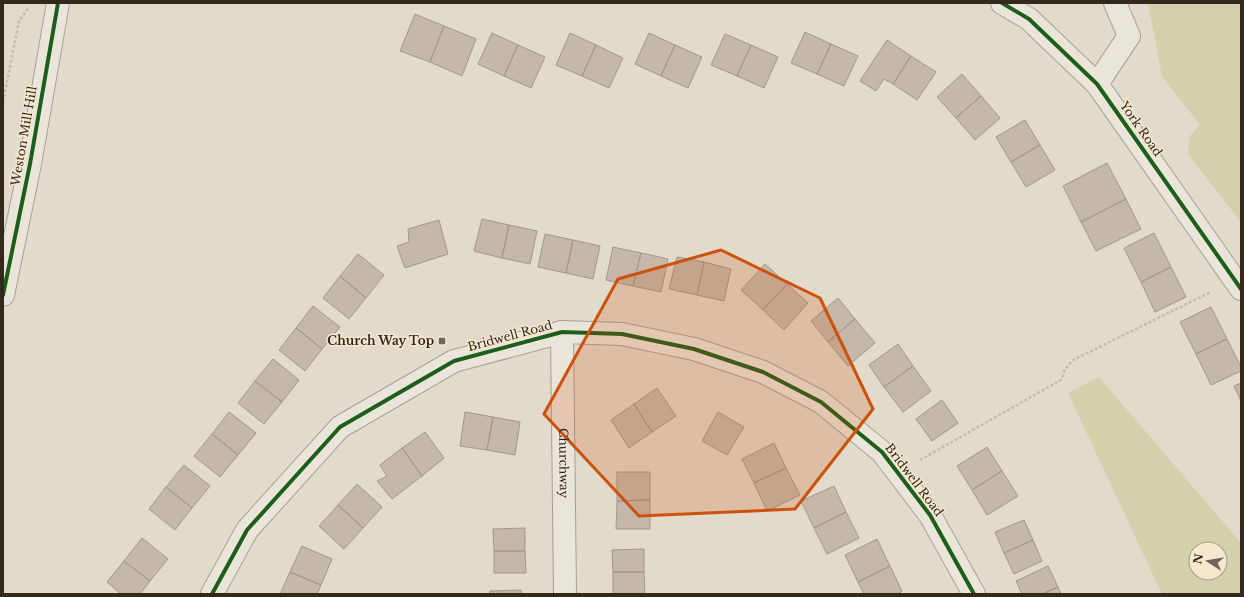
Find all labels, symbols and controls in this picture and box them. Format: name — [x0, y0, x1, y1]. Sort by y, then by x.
street label: Weston Mill Hill — [7, 85, 40, 188]
street label: York Road — [1116, 97, 1166, 159]
street label: Bridwell Road — [466, 317, 554, 354]
place label: Church Way Top — [327, 333, 434, 348]
marker: Church Way Top — [437, 336, 447, 346]
street label: Churchway — [556, 428, 572, 498]
street label: Bridwell Road — [882, 440, 947, 519]
north arrow — [1188, 541, 1228, 581]
text: N — [1190, 552, 1206, 565]

